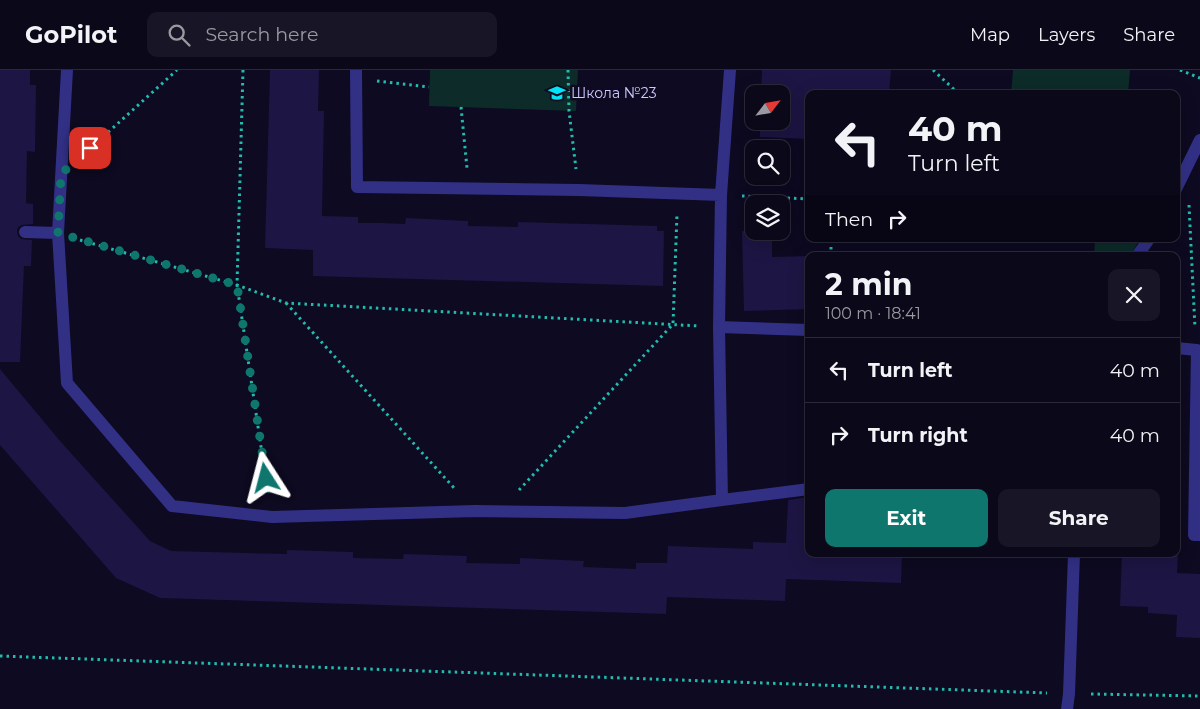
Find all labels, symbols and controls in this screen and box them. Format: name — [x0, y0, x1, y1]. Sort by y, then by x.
search box — [147, 12, 497, 57]
text: GoPilot — [25, 20, 117, 49]
icon: search — [165, 21, 193, 49]
text: Search here — [205, 23, 318, 46]
text: Map — [970, 24, 1010, 46]
text: Layers — [1038, 24, 1095, 46]
text: Share — [1123, 24, 1175, 46]
school or university icon: Школа №23 — [547, 83, 567, 103]
place label: Школа №23 — [571, 84, 657, 102]
north arrow — [745, 85, 790, 130]
map controls — [745, 85, 790, 240]
text: 40 m — [908, 107, 1003, 150]
icon: left — [825, 110, 890, 175]
pin — [69, 127, 111, 169]
icon: arrive — [76, 134, 104, 162]
button: search — [745, 140, 790, 185]
text: Turn left — [908, 150, 1000, 177]
button: layers — [745, 195, 790, 240]
icon: right — [883, 205, 911, 233]
text: Then — [825, 208, 873, 231]
text: 2 min — [825, 266, 912, 303]
button: close — [1108, 269, 1160, 321]
text: 100 m · 18:41 — [825, 304, 921, 323]
icon: left — [825, 356, 853, 384]
text: Turn left — [868, 359, 953, 382]
text: 40 m — [1110, 359, 1160, 382]
icon: right — [825, 421, 853, 449]
text: Turn right — [868, 424, 968, 447]
text: 40 m — [1110, 424, 1160, 447]
position arrow — [239, 451, 291, 503]
button: Exit — [825, 489, 988, 547]
button: Share — [998, 489, 1160, 547]

